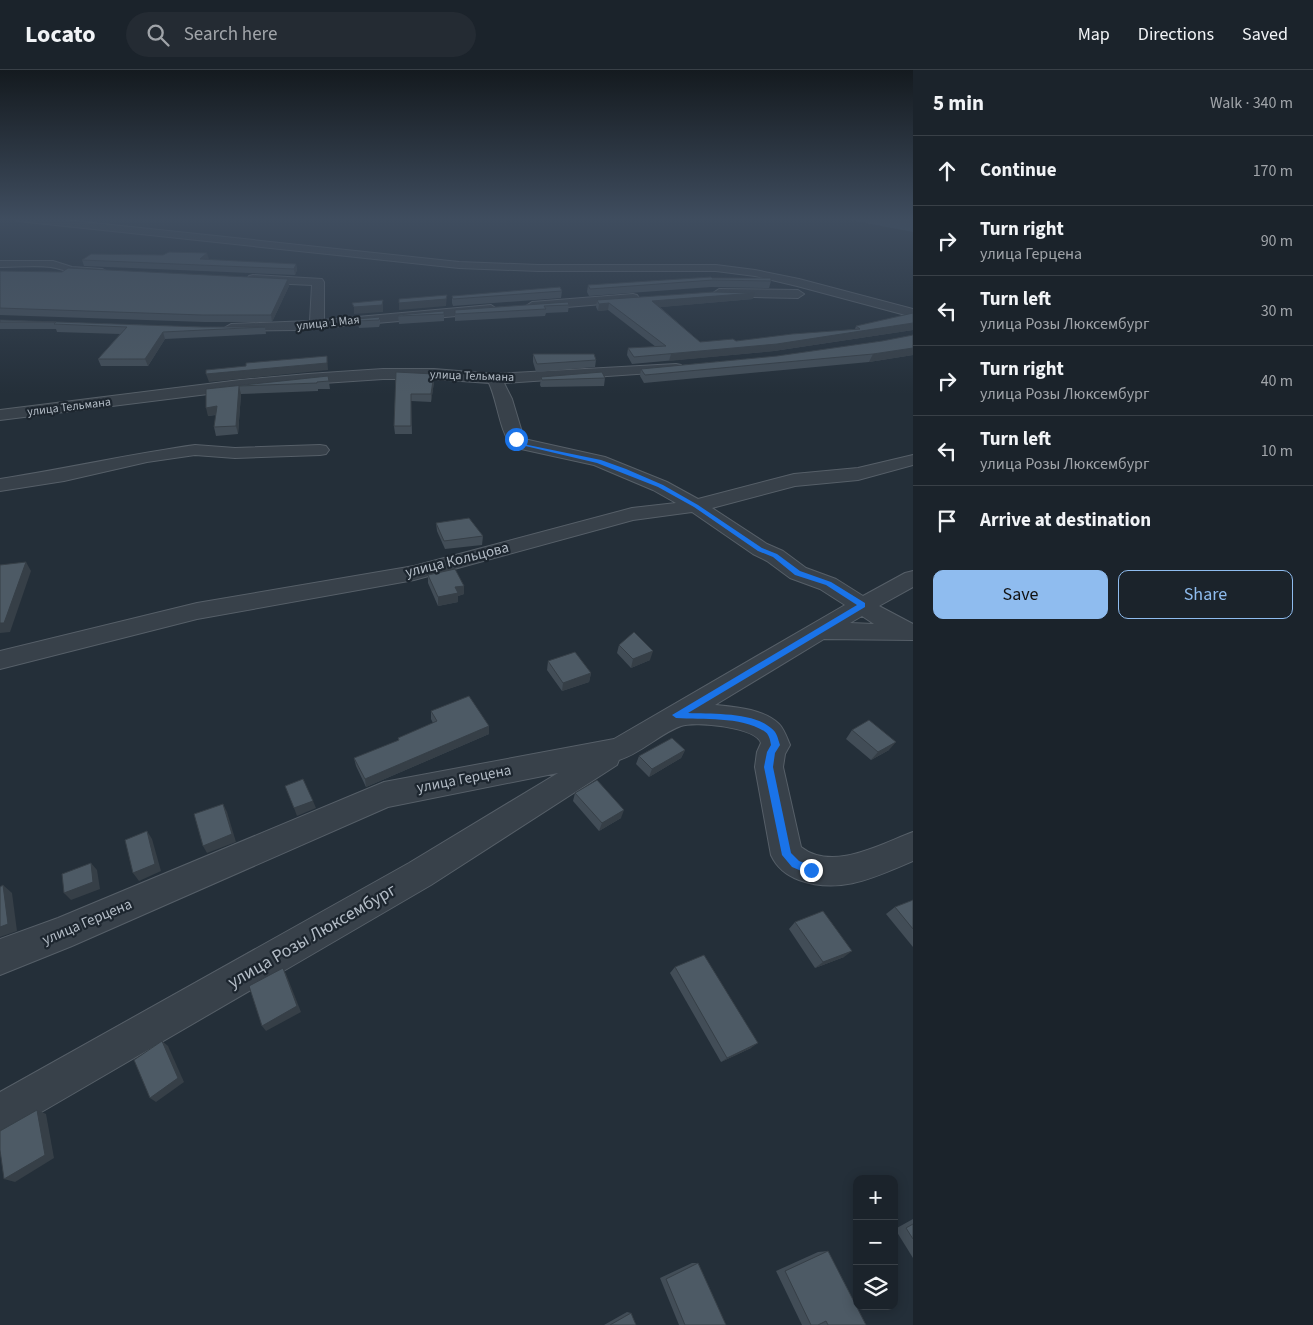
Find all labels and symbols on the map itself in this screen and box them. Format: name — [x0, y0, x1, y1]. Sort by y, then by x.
street label: улица 1 Мая — [296, 311, 360, 335]
street label: улица Тельмана — [430, 366, 514, 386]
street label: улица Тельмана — [26, 393, 112, 421]
route start — [505, 428, 528, 451]
street label: улица Кольцова — [403, 537, 511, 583]
street label: улица Герцена — [415, 760, 513, 798]
route end — [800, 859, 823, 882]
street label: улица Розы Люксембург — [223, 877, 401, 995]
street label: улица Герцена — [39, 894, 135, 950]

